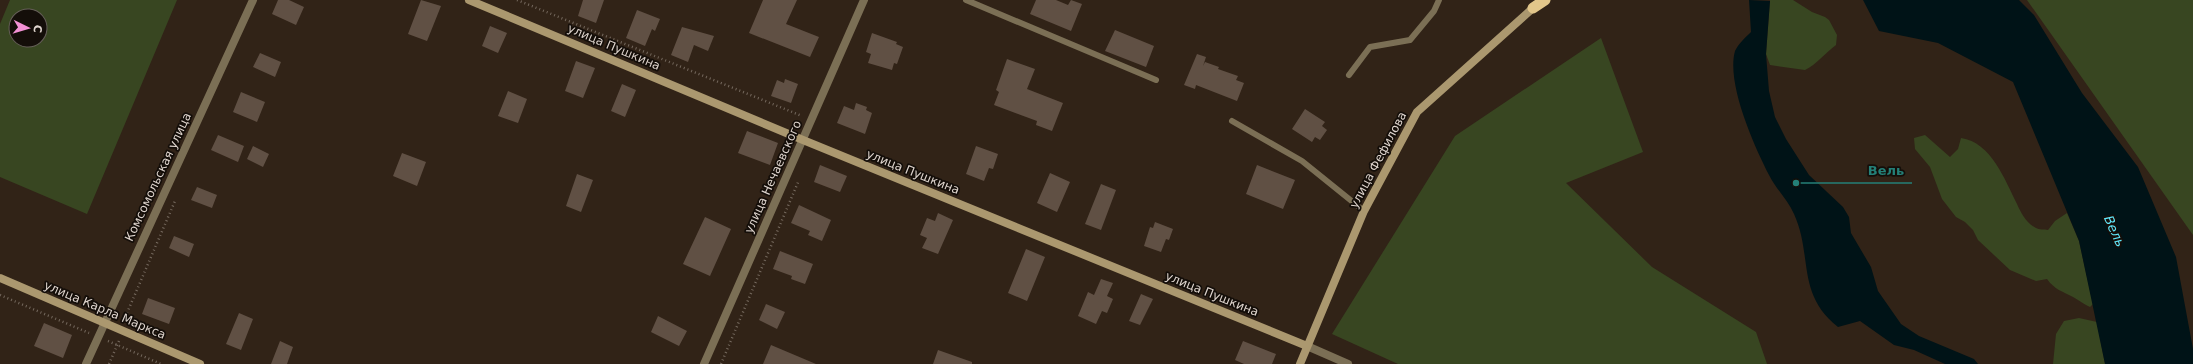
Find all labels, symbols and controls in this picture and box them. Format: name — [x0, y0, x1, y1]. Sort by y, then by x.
north arrow — [8, 8, 48, 48]
street label: улица Пушкина — [566, 21, 662, 73]
text: С — [31, 24, 44, 33]
street label: улица Фефилова — [1347, 109, 1409, 211]
street label: Комсомольская улица — [122, 110, 194, 244]
street label: улица Нечаевского — [742, 118, 804, 236]
street label: улица Пушкина — [864, 147, 962, 197]
callout: Вель — [1860, 158, 1912, 183]
text: Вель — [1868, 163, 1904, 178]
water label: Вель — [2101, 213, 2128, 249]
street label: улица Пушкина — [1163, 269, 1261, 319]
street label: улица Карла Маркса — [42, 278, 168, 342]

